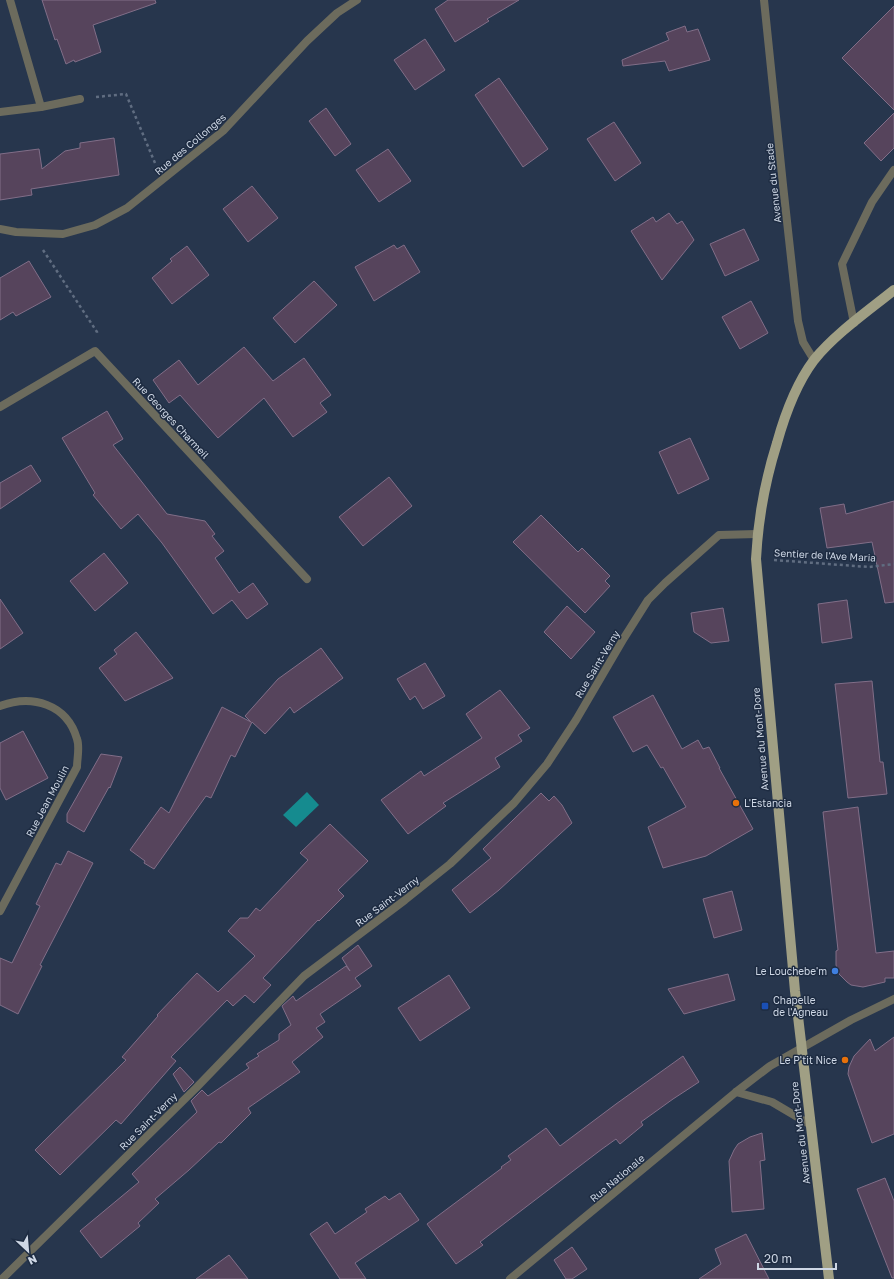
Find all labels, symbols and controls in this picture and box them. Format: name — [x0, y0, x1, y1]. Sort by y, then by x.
street label: Rue des Collonges — [152, 111, 228, 177]
street label: Avenue du Stade — [763, 142, 783, 224]
street label: Rue Georges Charmeil — [130, 375, 212, 461]
street label: Sentier de l'Ave Maria — [774, 546, 876, 564]
street label: Rue Saint-Verny — [572, 628, 622, 700]
street label: Avenue du Mont-Dore — [750, 687, 770, 791]
street label: Rue Jean Moulin — [23, 763, 71, 839]
place label: L'Estancia — [744, 797, 792, 809]
marker: L'Estancia — [731, 798, 741, 808]
street label: Rue Saint-Verny — [353, 873, 422, 929]
place label: Le Louchebe'm — [755, 965, 827, 977]
marker: Le Louchebe'm — [830, 966, 840, 976]
place label: Chapelle de l'Agneau — [773, 994, 828, 1018]
marker: Chapelle de l'Agneau — [760, 1001, 770, 1011]
place label: Le P'tit Nice — [779, 1054, 837, 1066]
marker: Le P'tit Nice — [840, 1055, 850, 1065]
street label: Avenue du Mont-Dore — [788, 1081, 812, 1185]
street label: Rue Saint-Verny — [117, 1089, 180, 1152]
street label: Rue Nationale — [587, 1152, 647, 1204]
north arrow — [8, 1231, 48, 1271]
scale bar — [758, 1245, 836, 1271]
text: 20 m — [764, 1251, 792, 1266]
text: N — [26, 1253, 39, 1268]

